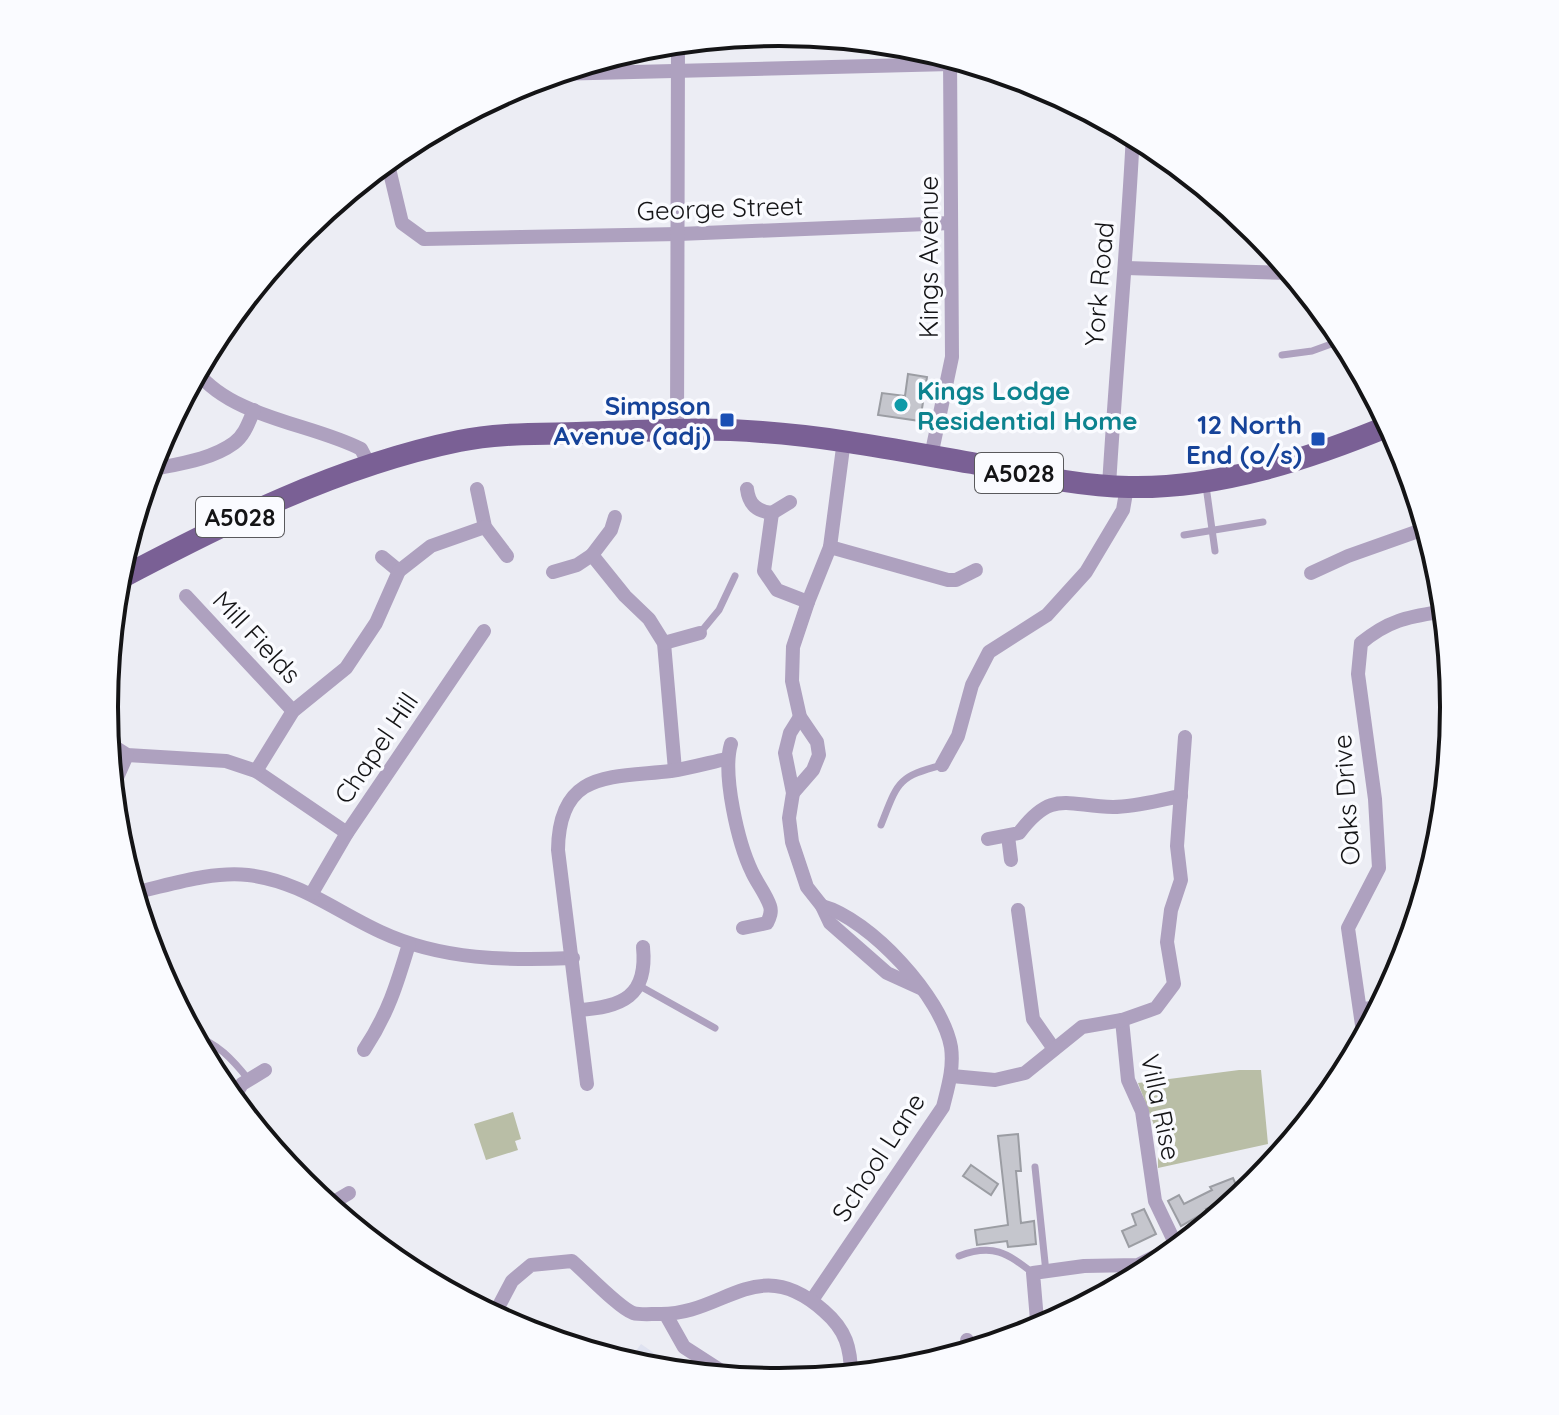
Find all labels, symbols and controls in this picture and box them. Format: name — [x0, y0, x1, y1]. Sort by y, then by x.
street label: Kings Avenue — [912, 176, 945, 338]
street label: George Street — [636, 189, 804, 227]
street label: York Road — [1077, 220, 1121, 348]
place label: Kings Lodge Residential Home — [917, 374, 1138, 437]
place label: Simpson Avenue (adj) — [554, 389, 711, 452]
marker: Kings Lodge Residential Home — [892, 396, 910, 414]
place label: 12 North End (o/s) — [1186, 408, 1302, 471]
marker: Simpson Avenue (adj) — [718, 411, 736, 429]
marker: 12 North End (o/s) — [1309, 430, 1327, 448]
road number: A5028 — [975, 453, 1063, 493]
road number: A5028 — [196, 497, 284, 537]
street label: Mill Fields — [206, 584, 308, 690]
street label: Chapel Hill — [327, 686, 425, 810]
street label: Oaks Drive — [1325, 733, 1367, 867]
street label: Villa Rise — [1134, 1051, 1188, 1163]
street label: School Lane — [824, 1087, 932, 1227]

